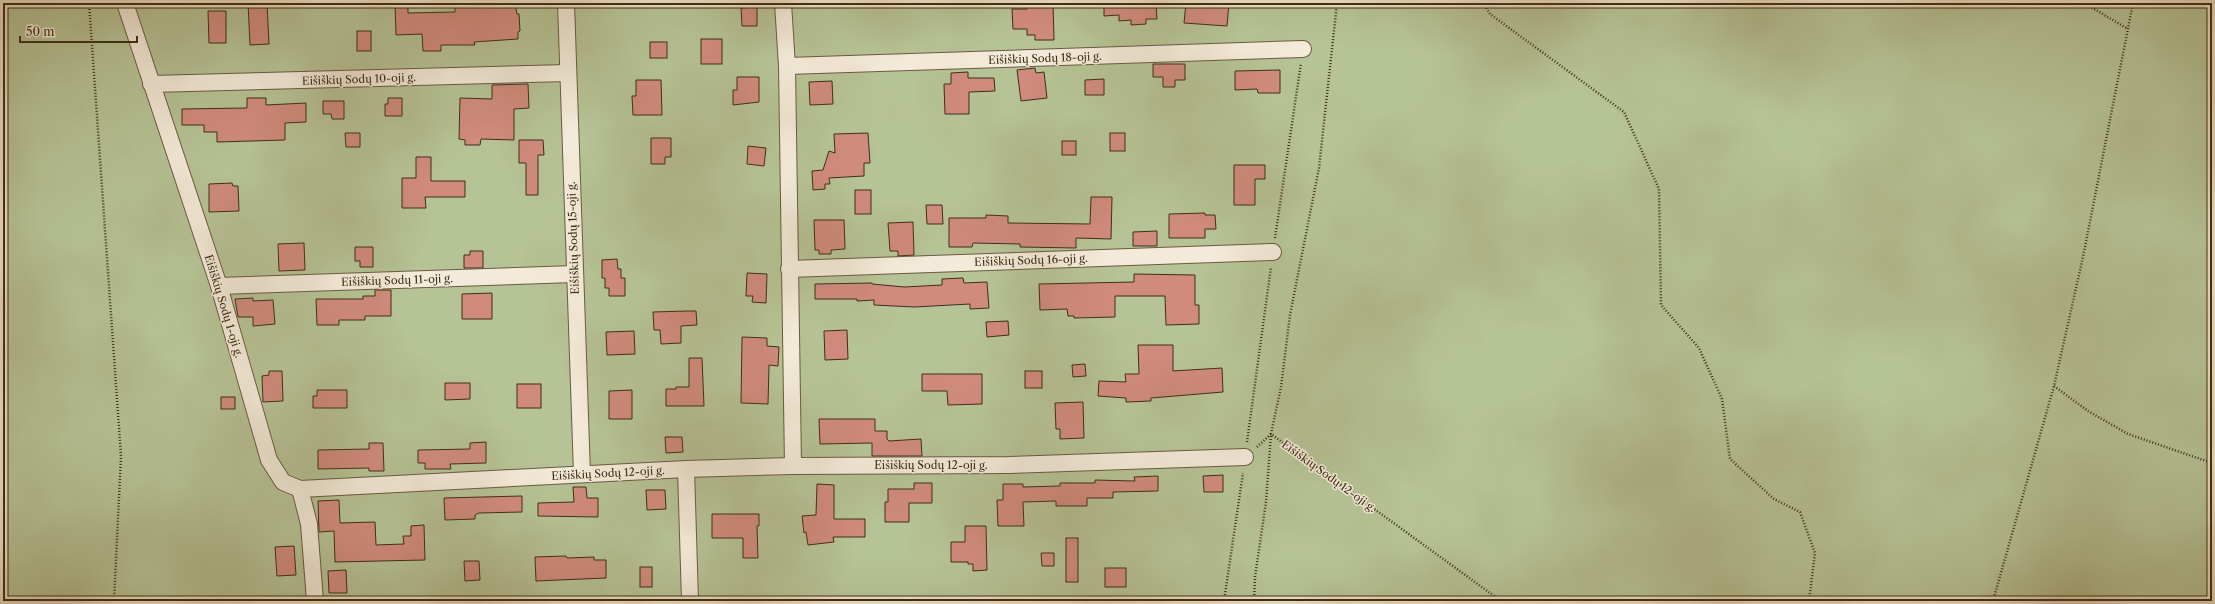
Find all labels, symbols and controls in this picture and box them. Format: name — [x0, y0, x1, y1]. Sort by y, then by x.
scale bar — [20, 18, 137, 44]
text: 50 m — [26, 24, 55, 39]
street label: Eišiškių Sodų 18-oji g. — [988, 49, 1102, 67]
street label: Eišiškių Sodų 10-oji g. — [302, 70, 416, 88]
street label: Eišiškių Sodų 15-oji g. — [564, 181, 582, 295]
street label: Eišiškių Sodų 16-oji g. — [974, 251, 1088, 269]
street label: Eišiškių Sodų 1-oji g. — [202, 253, 246, 359]
street label: Eišiškių Sodų 11-oji g. — [341, 271, 453, 289]
street label: Eišiškių Sodų 12-oji g. — [1279, 437, 1379, 515]
street label: Eišiškių Sodų 12-oji g. — [874, 458, 988, 472]
street label: Eišiškių Sodų 12-oji g. — [551, 463, 665, 483]

